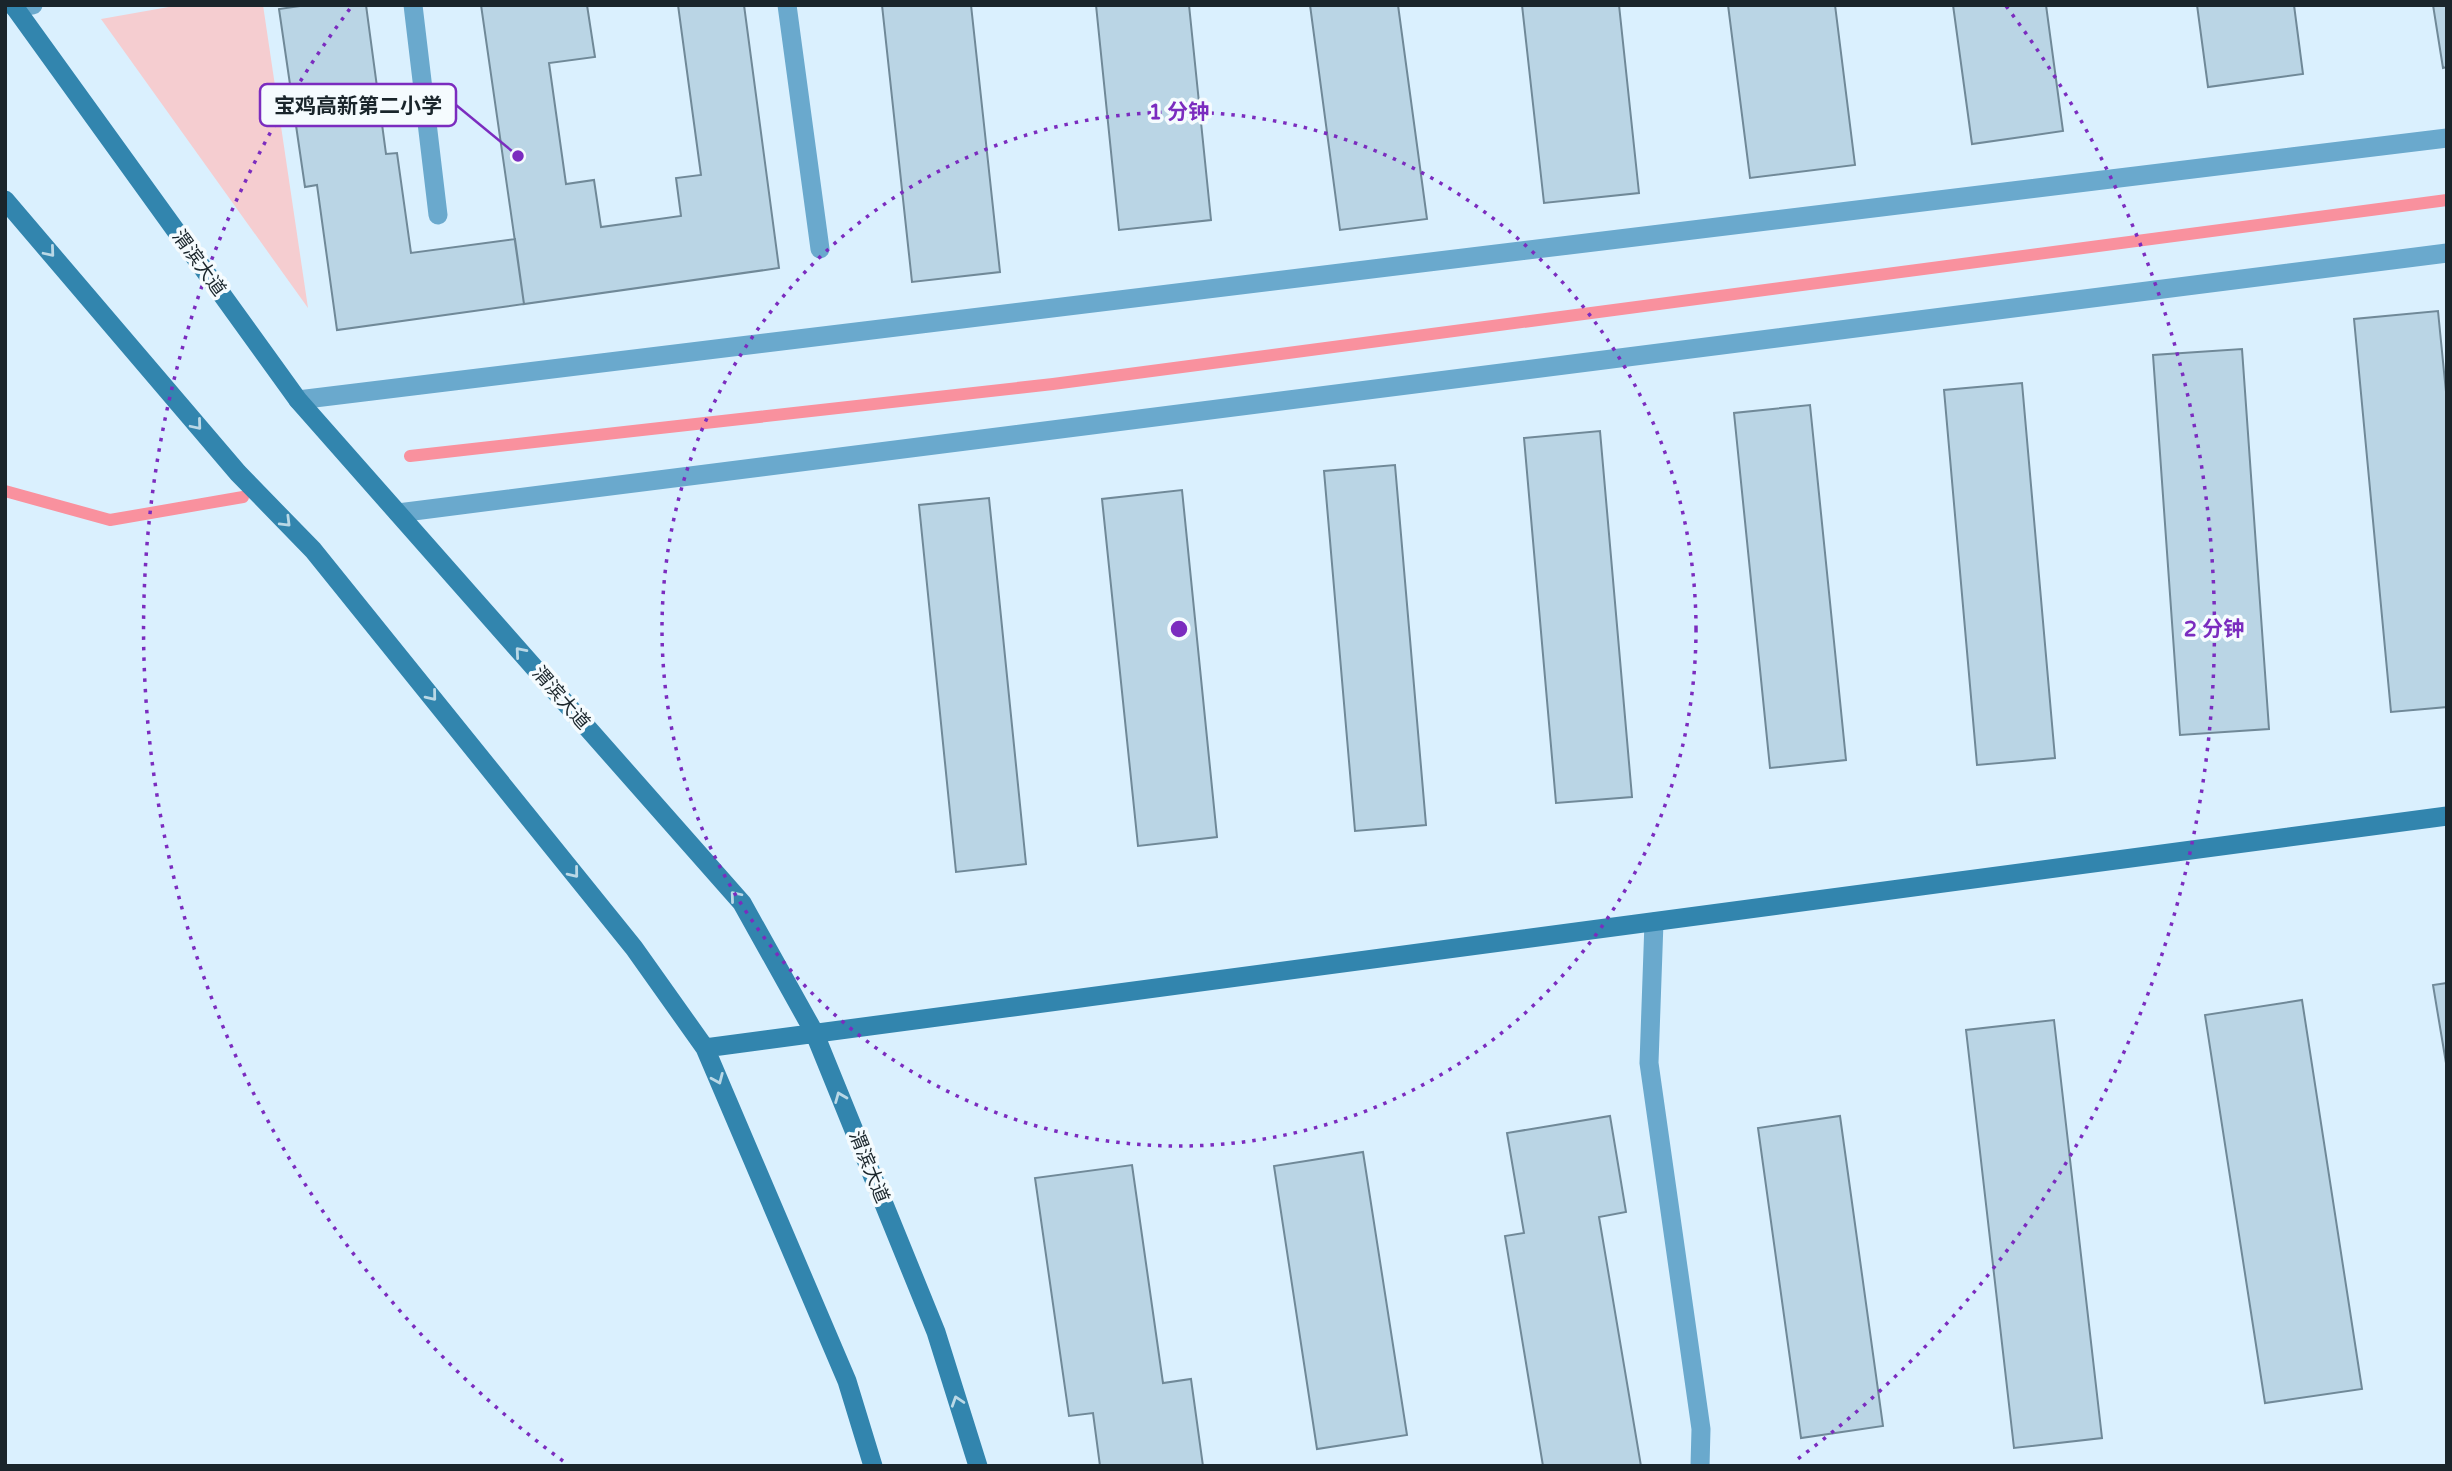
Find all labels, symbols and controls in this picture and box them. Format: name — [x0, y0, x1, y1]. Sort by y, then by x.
callout: 宝鸡高新第二小学 — [260, 84, 456, 126]
text: 宝鸡高新第二小学 — [274, 94, 442, 119]
text: 1 分钟 — [1149, 100, 1209, 125]
street label: 渭滨大道 — [168, 226, 230, 300]
one-way arrow — [42, 244, 54, 257]
one-way arrow — [189, 417, 201, 430]
one-way arrow — [277, 513, 290, 526]
centre of rings — [1167, 617, 1191, 641]
text: 2 分钟 — [2184, 617, 2244, 642]
one-way arrow — [516, 647, 528, 660]
street label: 渭滨大道 — [528, 662, 594, 734]
one-way arrow — [423, 689, 436, 701]
one-way arrow — [566, 866, 579, 878]
one-way arrow — [731, 891, 743, 904]
one-way arrow — [710, 1072, 724, 1084]
one-way arrow — [835, 1092, 849, 1104]
street label: 渭滨大道 — [845, 1128, 893, 1206]
one-way arrow — [951, 1395, 966, 1407]

